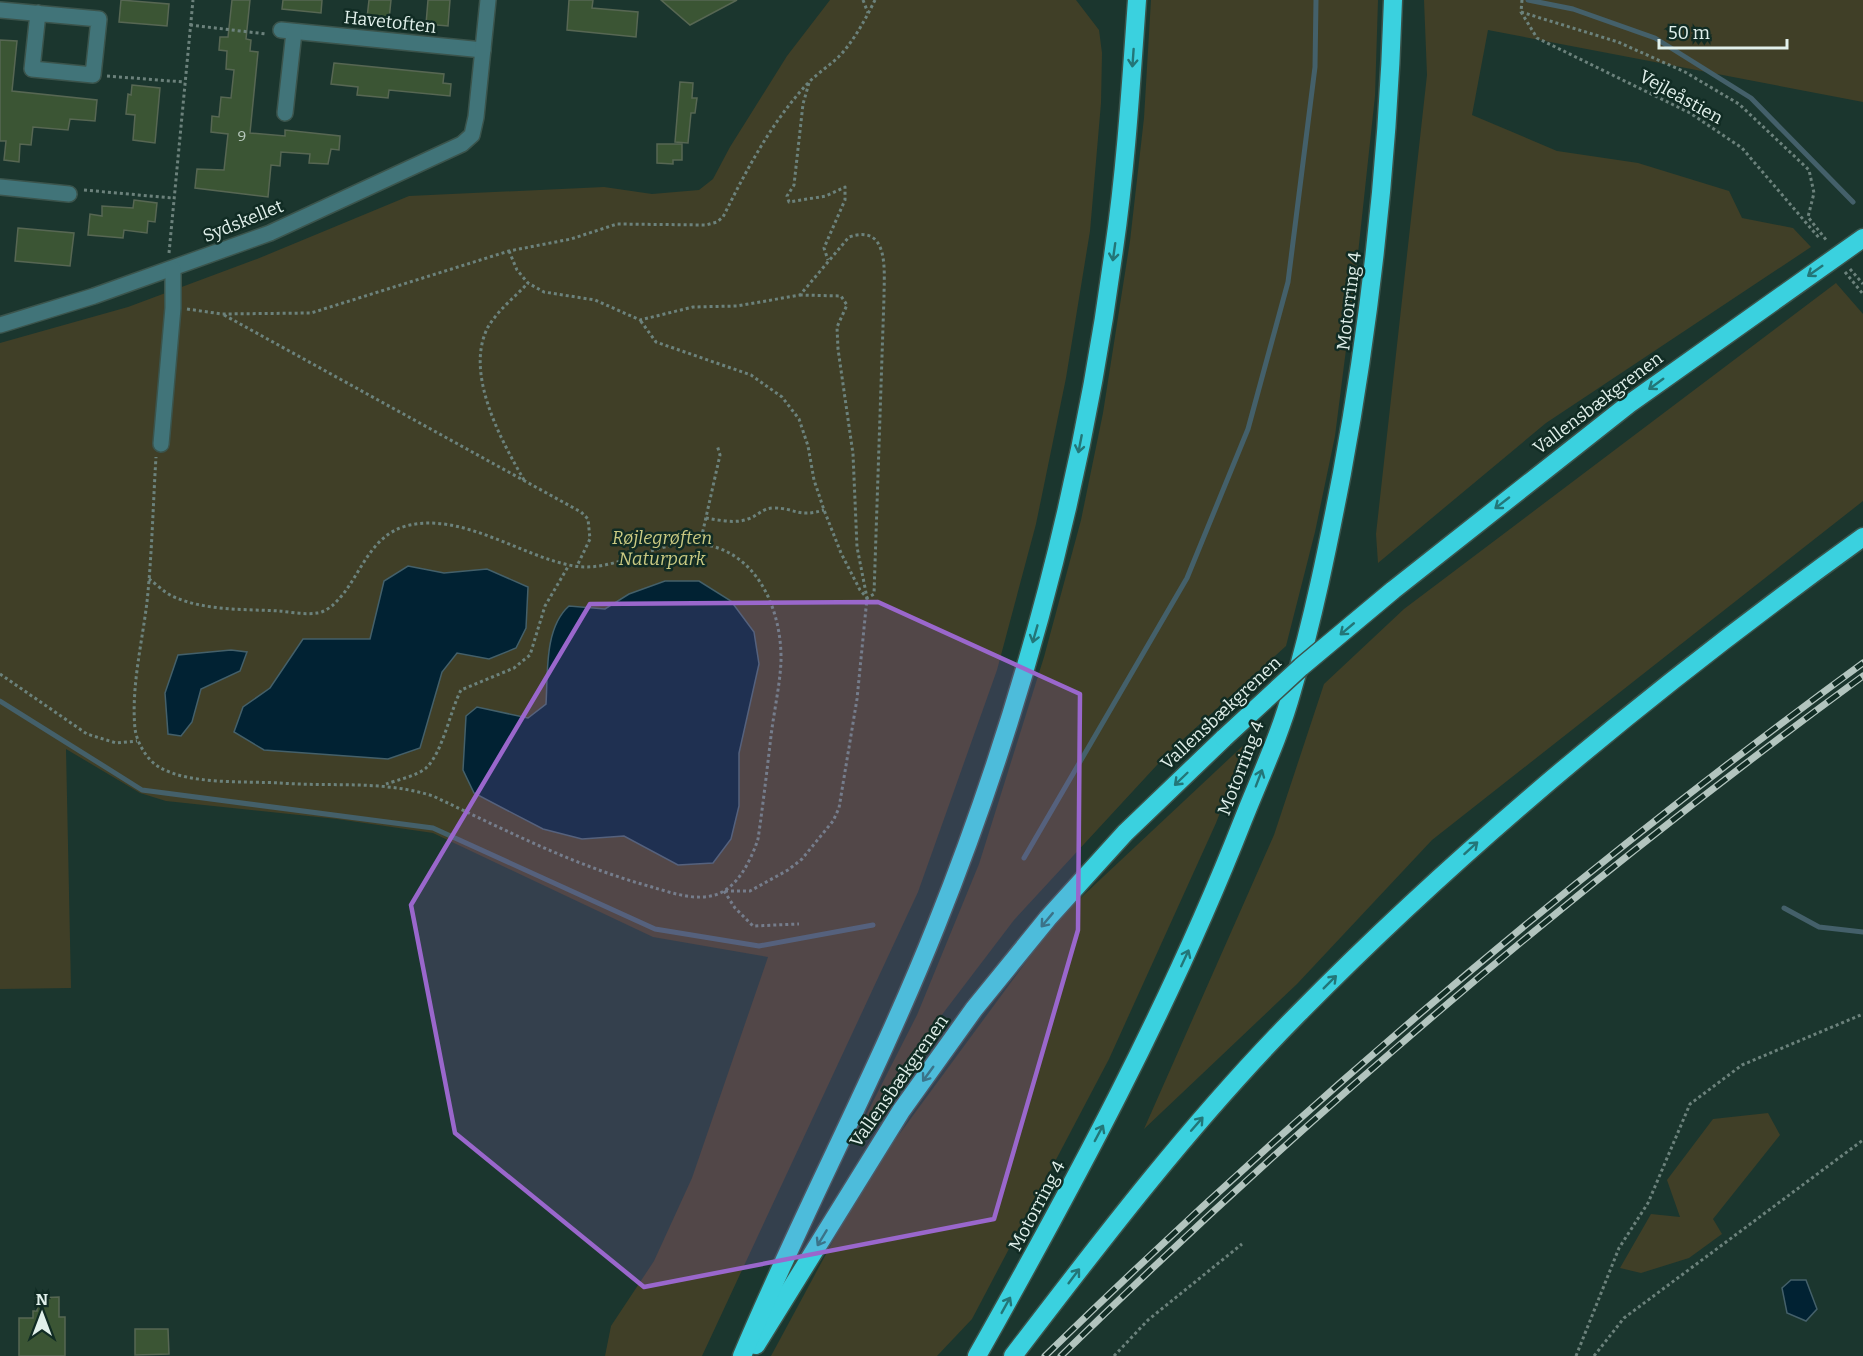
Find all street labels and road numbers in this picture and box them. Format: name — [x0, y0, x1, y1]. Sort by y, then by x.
street label: Havetoften — [343, 6, 438, 38]
street label: Vejleåstien — [1635, 65, 1727, 129]
street label: Sydskellet — [200, 195, 287, 247]
street label: Motorring 4 — [1332, 250, 1366, 352]
street label: Vallensbækgrenen — [1529, 347, 1668, 459]
street label: Vallensbækgrenen — [1156, 651, 1286, 774]
street label: Motorring 4 — [1213, 717, 1269, 818]
street label: Vallensbækgrenen — [845, 1010, 953, 1151]
street label: Motorring 4 — [1004, 1157, 1070, 1255]

